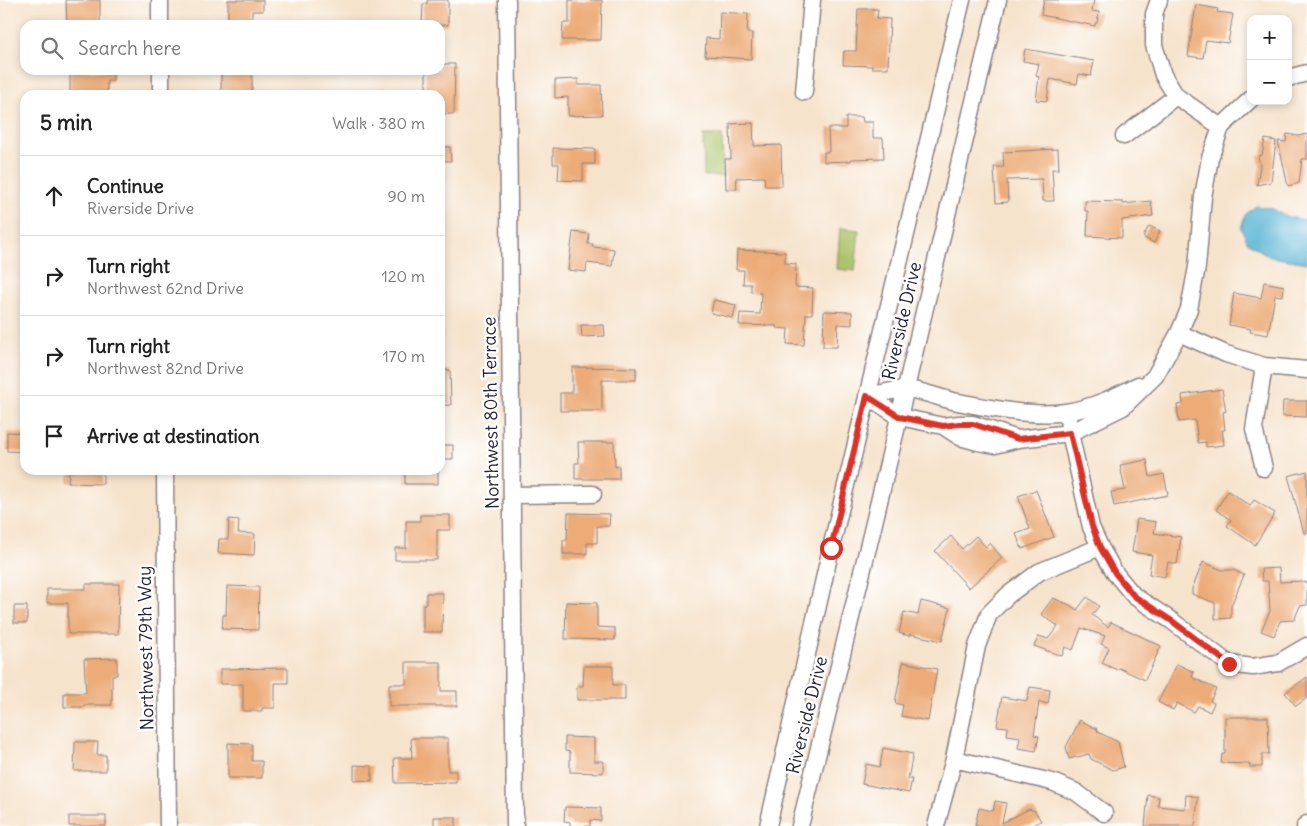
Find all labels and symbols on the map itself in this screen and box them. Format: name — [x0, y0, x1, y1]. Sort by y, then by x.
street label: Riverside Drive — [877, 260, 926, 382]
street label: Northwest 80th Terrace — [477, 317, 504, 509]
route start — [820, 537, 843, 560]
street label: Northwest 79th Way — [133, 566, 158, 730]
route end — [1218, 653, 1241, 676]
street label: Riverside Drive — [781, 654, 832, 776]

